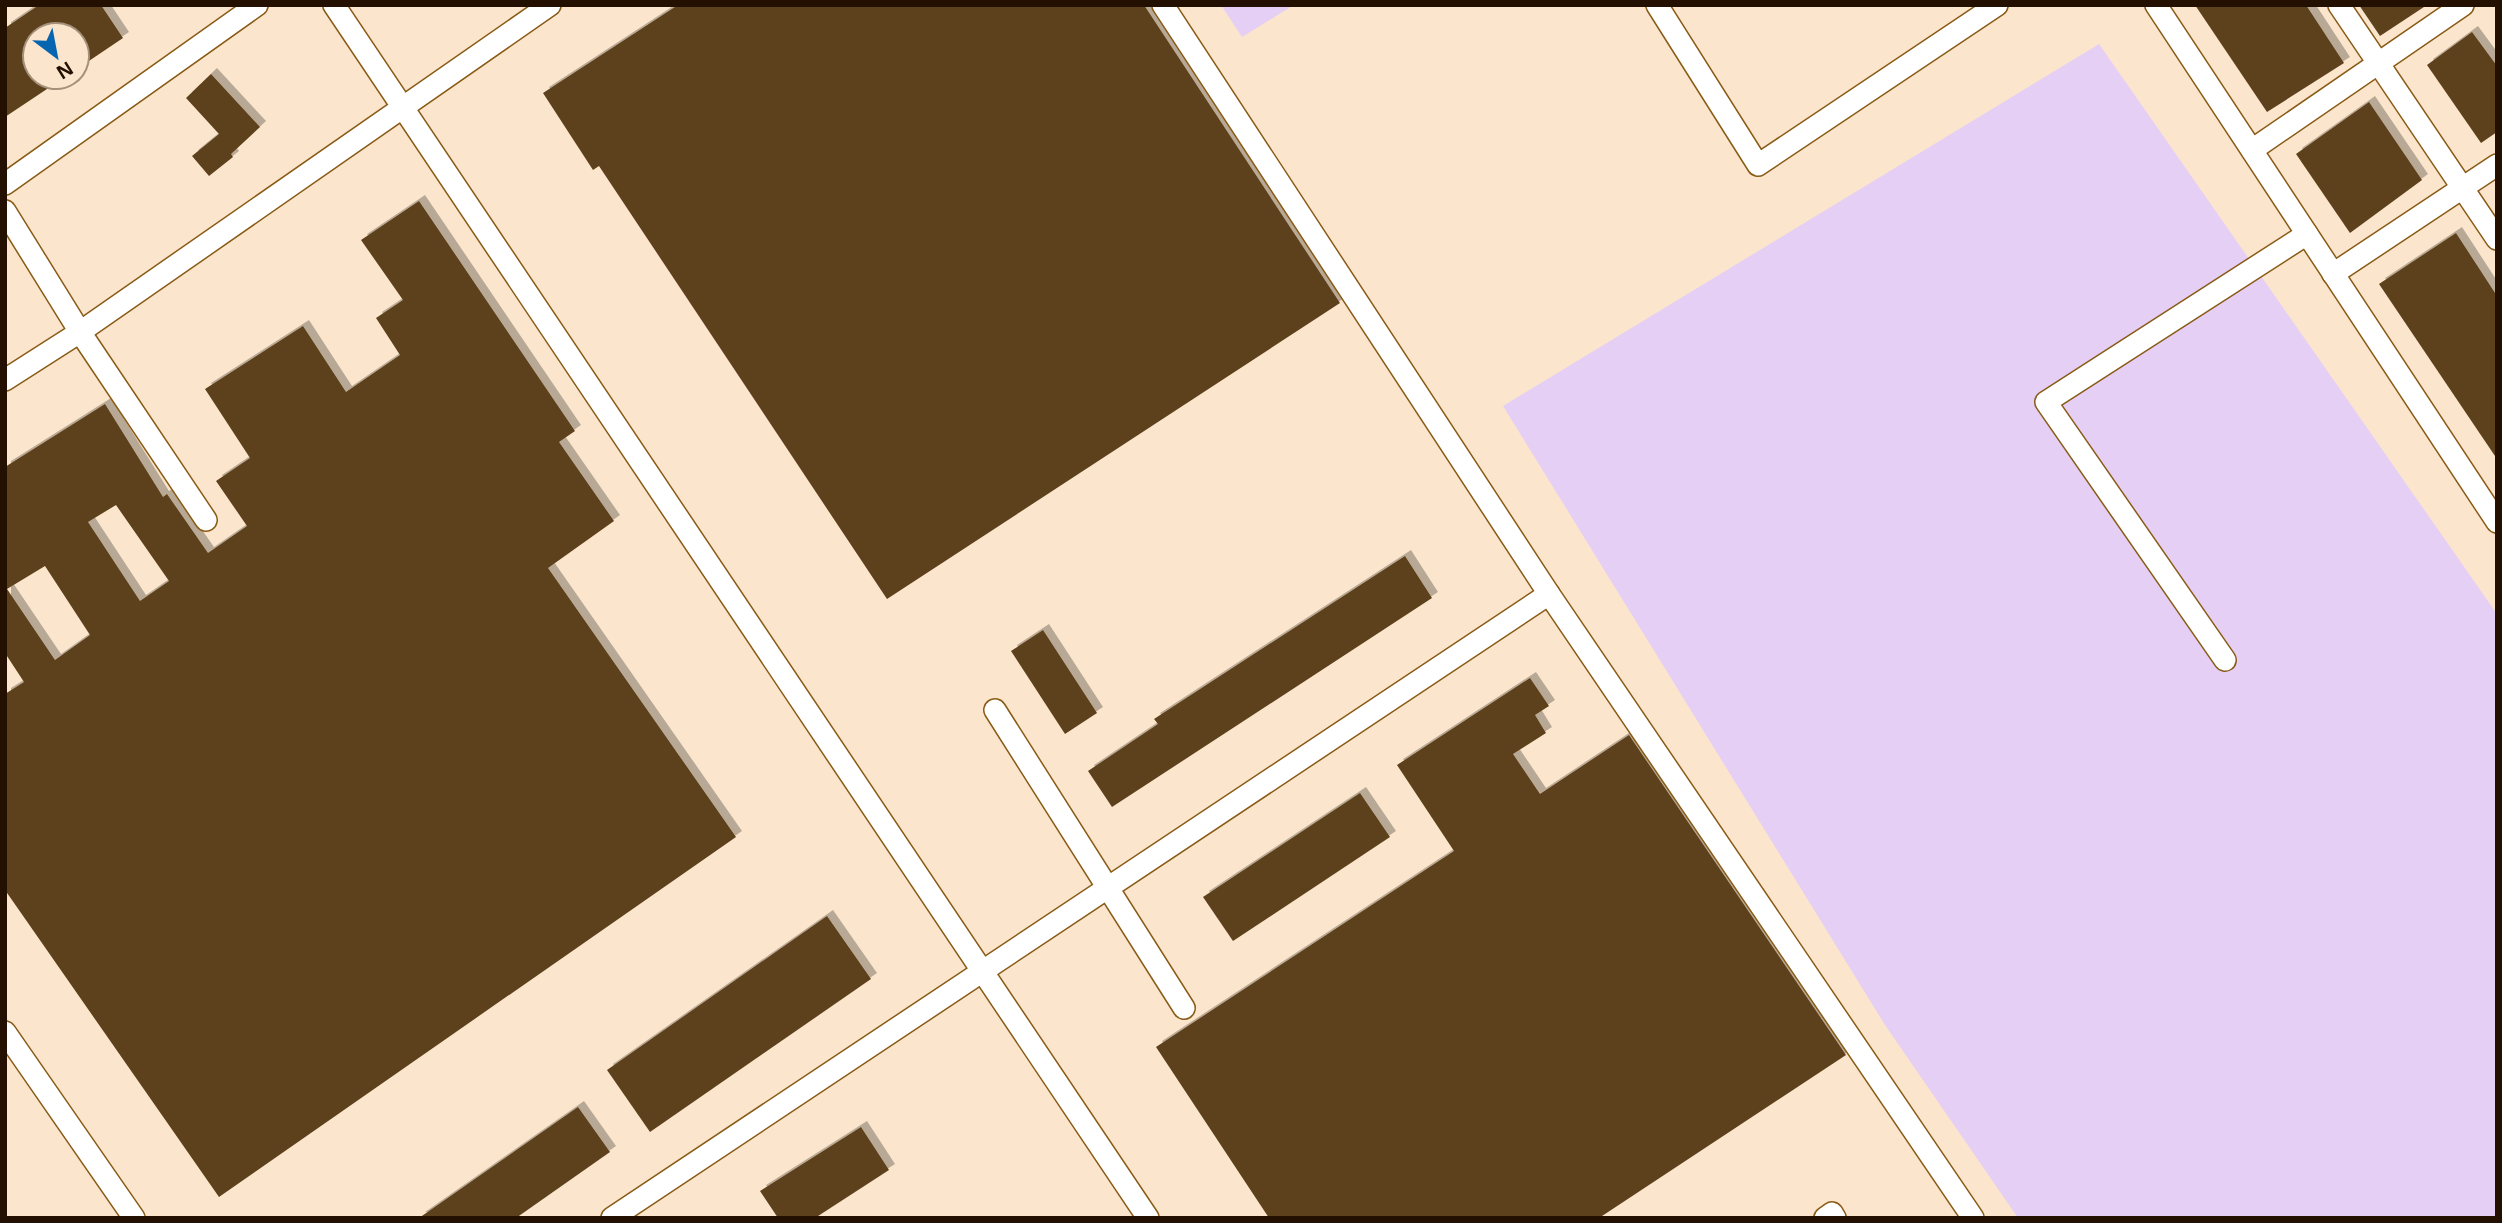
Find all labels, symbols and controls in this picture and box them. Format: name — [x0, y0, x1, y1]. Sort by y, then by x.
north arrow — [21, 21, 91, 91]
text: N — [52, 55, 78, 86]

